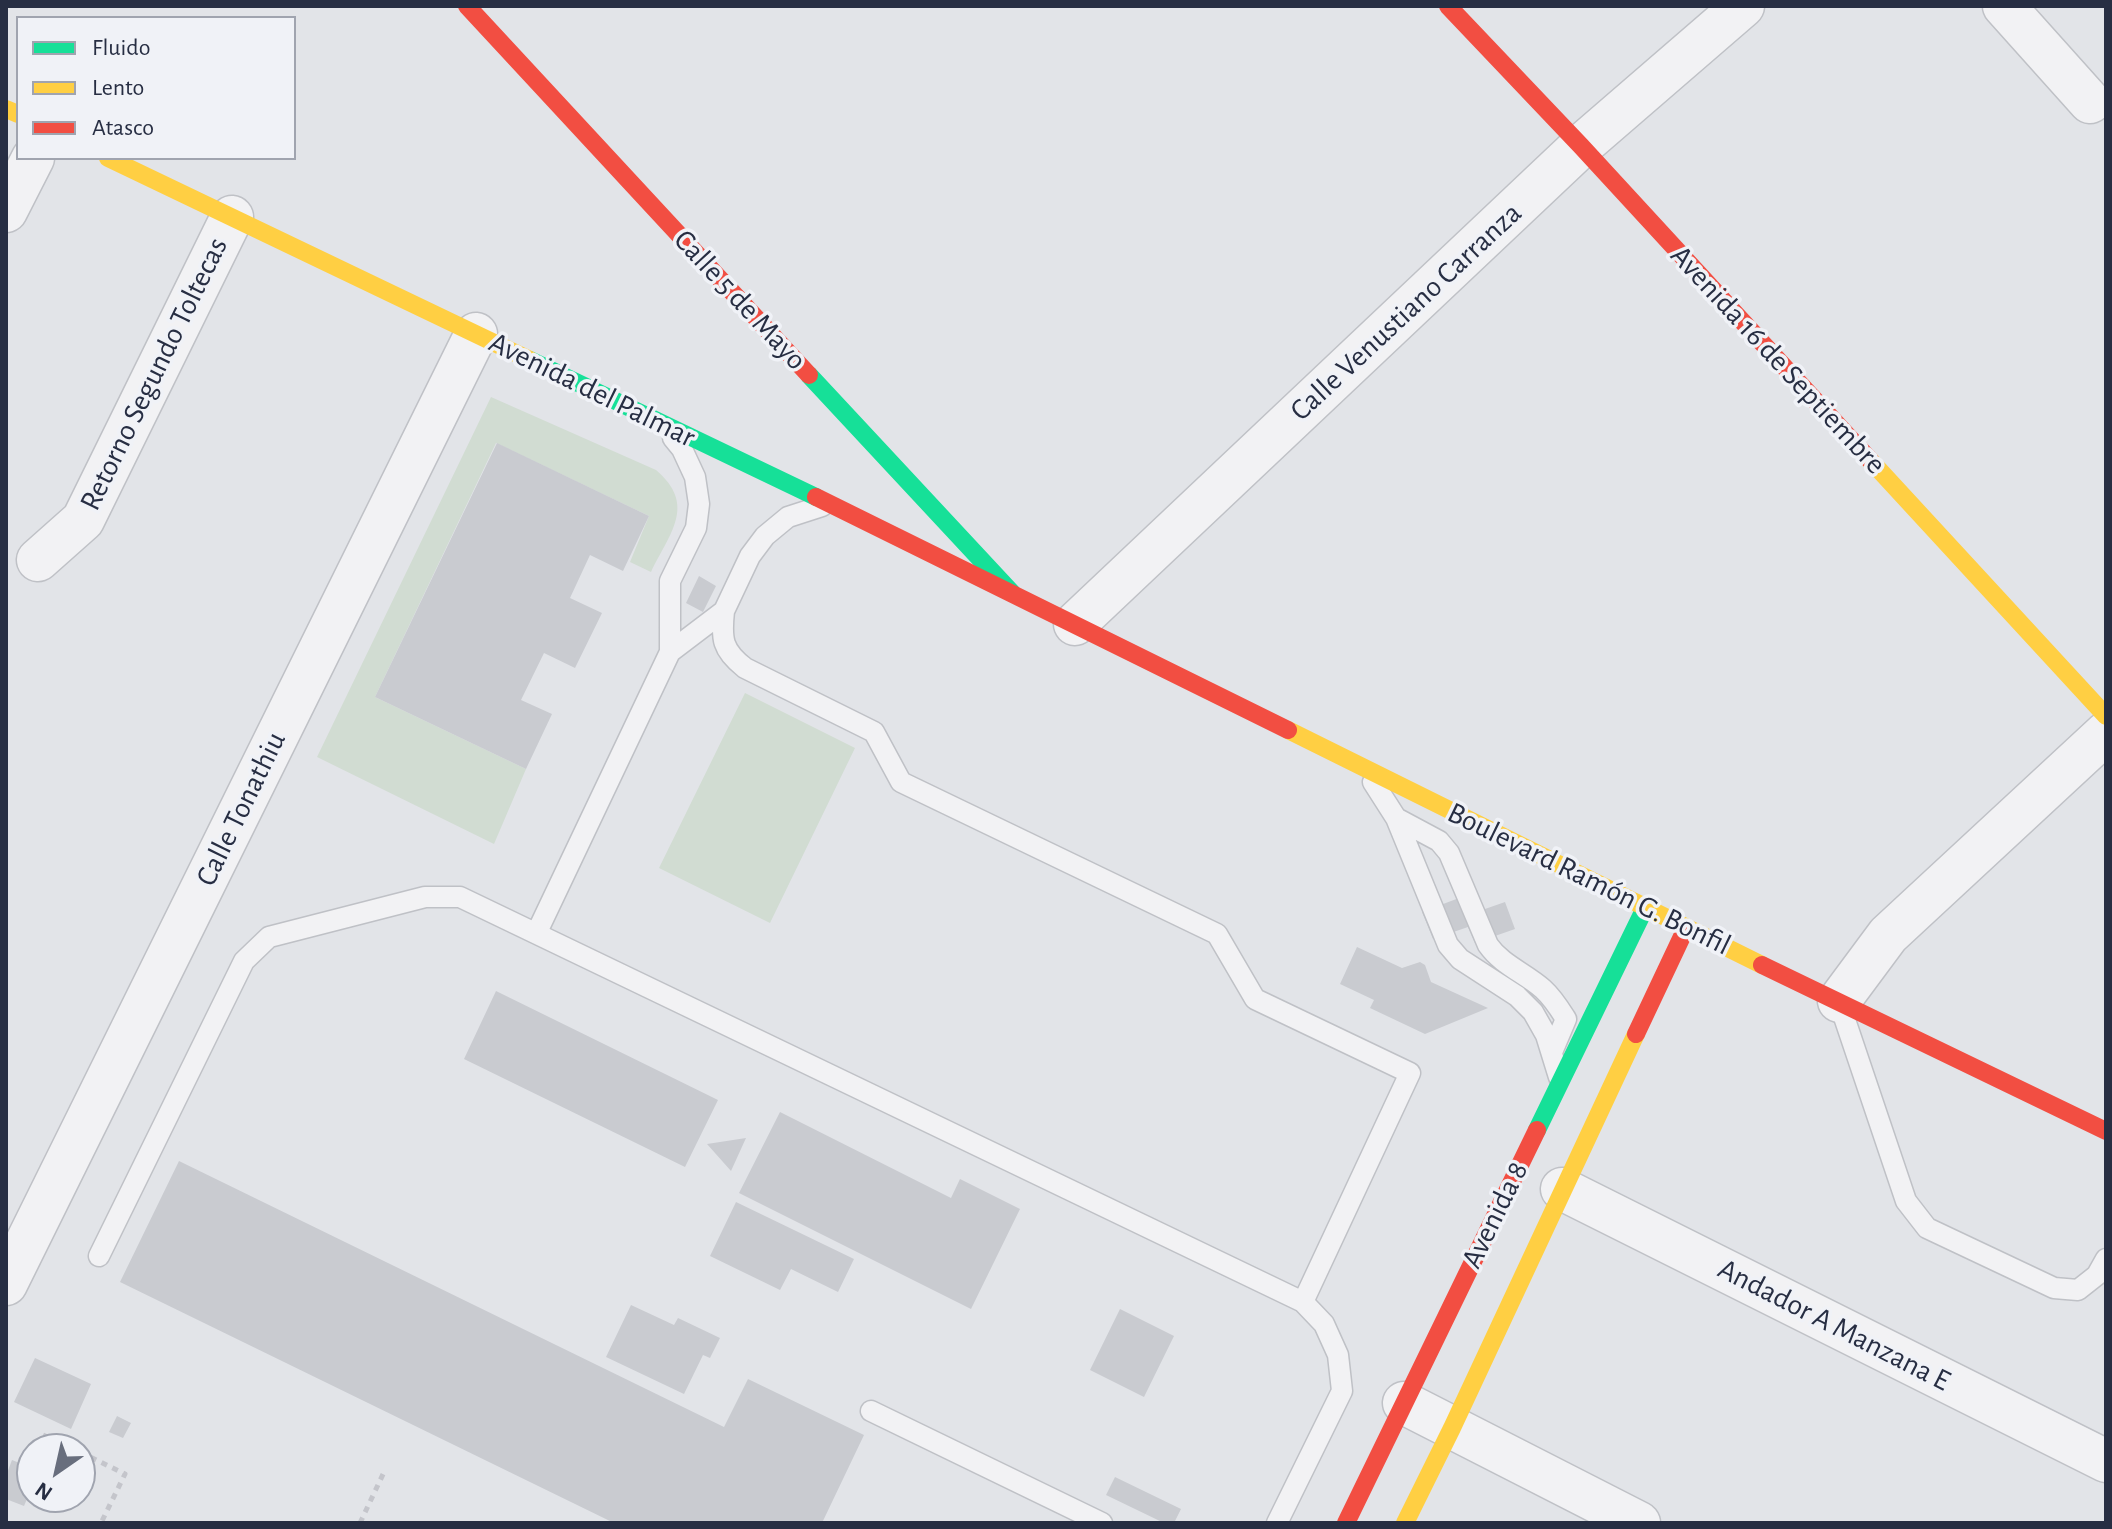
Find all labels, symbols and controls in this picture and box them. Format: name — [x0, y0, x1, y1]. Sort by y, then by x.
legend — [16, 16, 296, 160]
text: Fluido — [92, 36, 151, 60]
text: Lento — [92, 76, 144, 100]
text: Atasco — [92, 116, 154, 140]
street label: Calle Venustiano Carranza — [1283, 195, 1529, 429]
street label: Calle 5 de Mayo — [666, 222, 814, 378]
street label: Retorno Segundo Toltecas — [72, 232, 236, 516]
street label: Avenida 16 de Septiembre — [1663, 238, 1893, 482]
street label: Avenida del Palmar — [483, 324, 701, 456]
street label: Calle Tonathiu — [188, 726, 294, 892]
street label: Boulevard Ramón G. Bonfil — [1441, 795, 1737, 963]
street label: Avenida 8 — [1454, 1156, 1536, 1274]
street label: Andador A Manzana E — [1712, 1251, 1956, 1399]
north arrow — [16, 1433, 96, 1513]
text: N — [31, 1478, 56, 1505]

